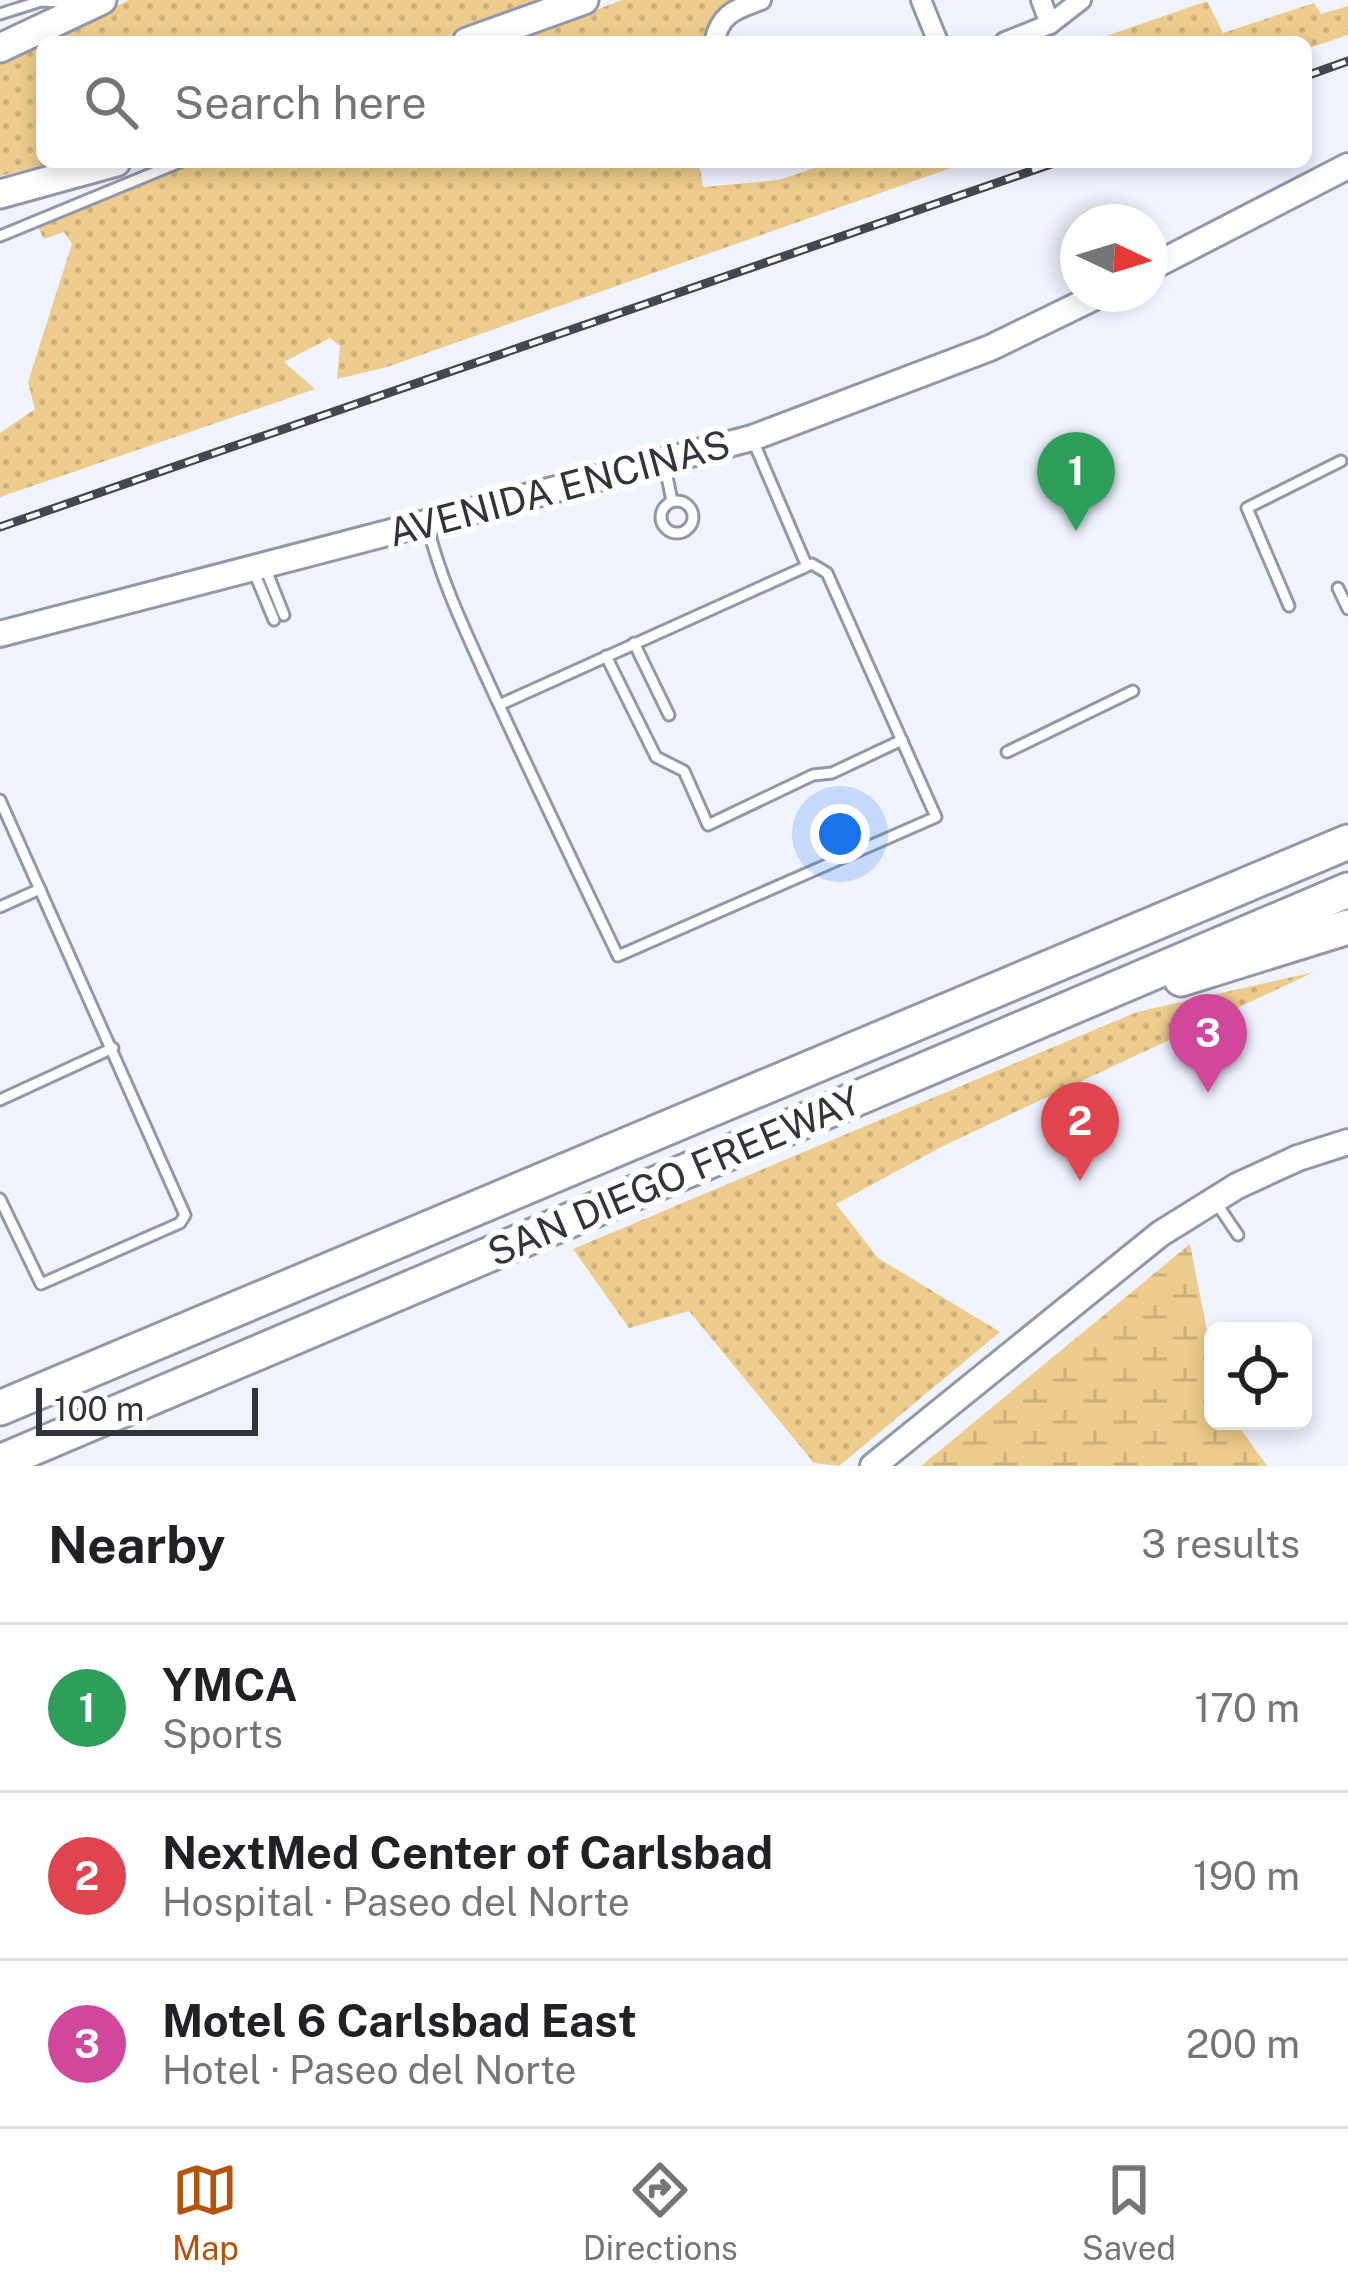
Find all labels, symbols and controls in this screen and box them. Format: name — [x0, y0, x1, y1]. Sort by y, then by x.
search box — [36, 36, 1312, 168]
icon: search — [78, 69, 144, 135]
text: Search here — [174, 76, 427, 129]
north arrow — [1060, 204, 1168, 312]
street label: AVENIDA ENCINAS — [383, 420, 735, 556]
pin: 1 — [1037, 432, 1115, 531]
your location — [810, 804, 870, 864]
pin: 3 — [1169, 994, 1247, 1093]
street label: SAN DIEGO FREEWAY — [481, 1076, 868, 1275]
pin: 2 — [1041, 1082, 1119, 1181]
map controls — [1204, 1322, 1312, 1430]
button: locate — [1204, 1322, 1312, 1430]
scale bar — [36, 1382, 258, 1435]
text: 100 m — [54, 1390, 144, 1428]
text: Nearby — [48, 1515, 225, 1574]
text: 3 results — [1141, 1521, 1300, 1567]
text: YMCA — [162, 1658, 297, 1711]
text: 1 — [79, 1685, 95, 1731]
text: 170 m — [1194, 1685, 1300, 1731]
text: Sports — [162, 1711, 283, 1757]
text: NextMed Center of Carlsbad — [162, 1826, 773, 1879]
text: 2 — [75, 1853, 99, 1899]
text: 190 m — [1193, 1853, 1300, 1899]
text: Hospital · Paseo del Norte — [162, 1879, 630, 1925]
text: Motel 6 Carlsbad East — [162, 1994, 637, 2047]
text: 3 — [74, 2021, 100, 2067]
text: 200 m — [1186, 2021, 1300, 2067]
text: Hotel · Paseo del Norte — [162, 2047, 577, 2093]
tab: Map — [172, 2157, 239, 2267]
tab: Directions — [583, 2157, 738, 2267]
tab: Saved — [1082, 2157, 1176, 2267]

